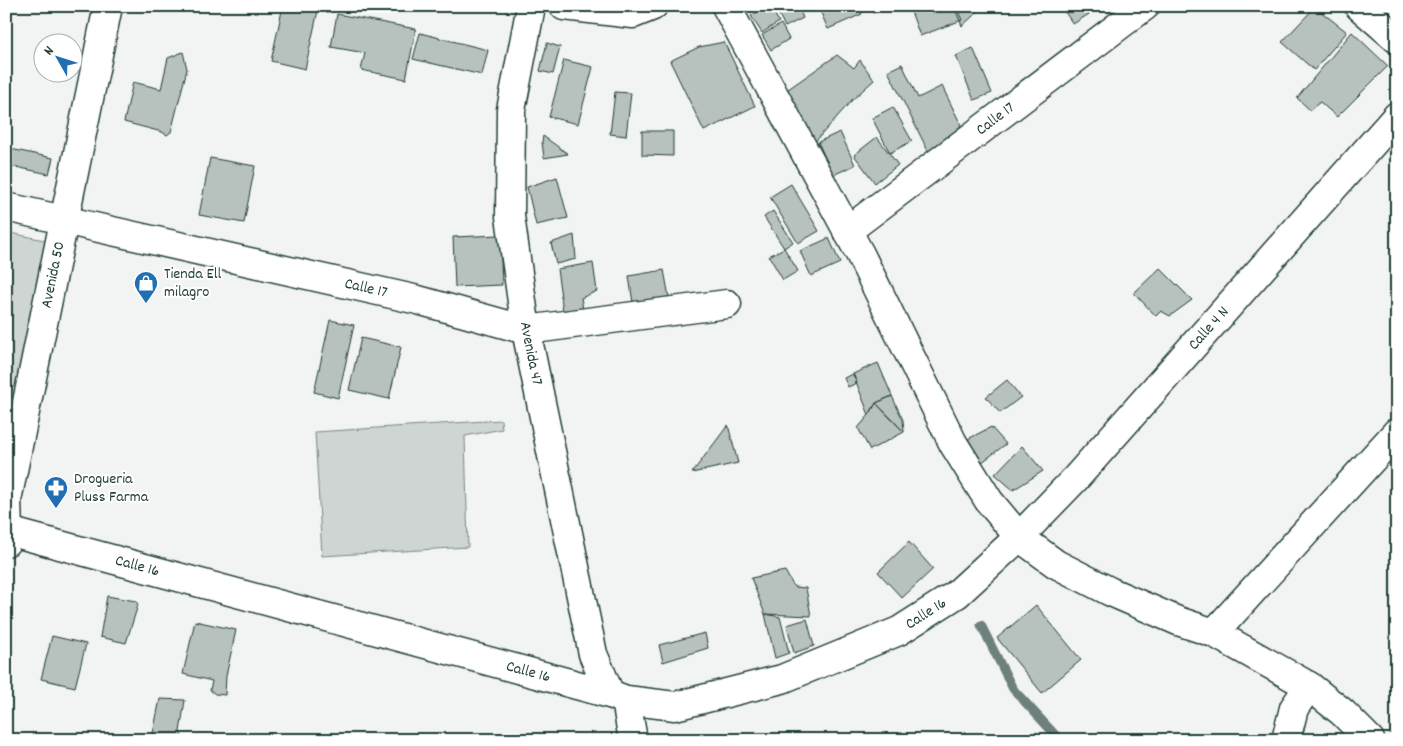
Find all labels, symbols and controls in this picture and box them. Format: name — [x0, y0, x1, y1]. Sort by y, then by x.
north arrow — [32, 32, 82, 82]
text: N — [40, 42, 59, 60]
street label: Calle 17 — [971, 97, 1020, 141]
street label: Avenida 50 — [35, 239, 71, 310]
place label: Tienda Ell milagro — [164, 263, 222, 304]
shop icon: Tienda Ell milagro — [133, 270, 159, 304]
street label: Calle 17 — [342, 272, 390, 304]
street label: Calle 4 N — [1183, 301, 1235, 355]
street label: Avenida 47 — [513, 320, 549, 387]
place label: Drogueria Pluss Farma — [74, 468, 149, 509]
pharmacy icon: Drogueria Pluss Farma — [43, 475, 69, 509]
street label: Calle 16 — [113, 549, 162, 583]
street label: Calle 16 — [901, 592, 951, 636]
street label: Calle 16 — [503, 655, 553, 689]

